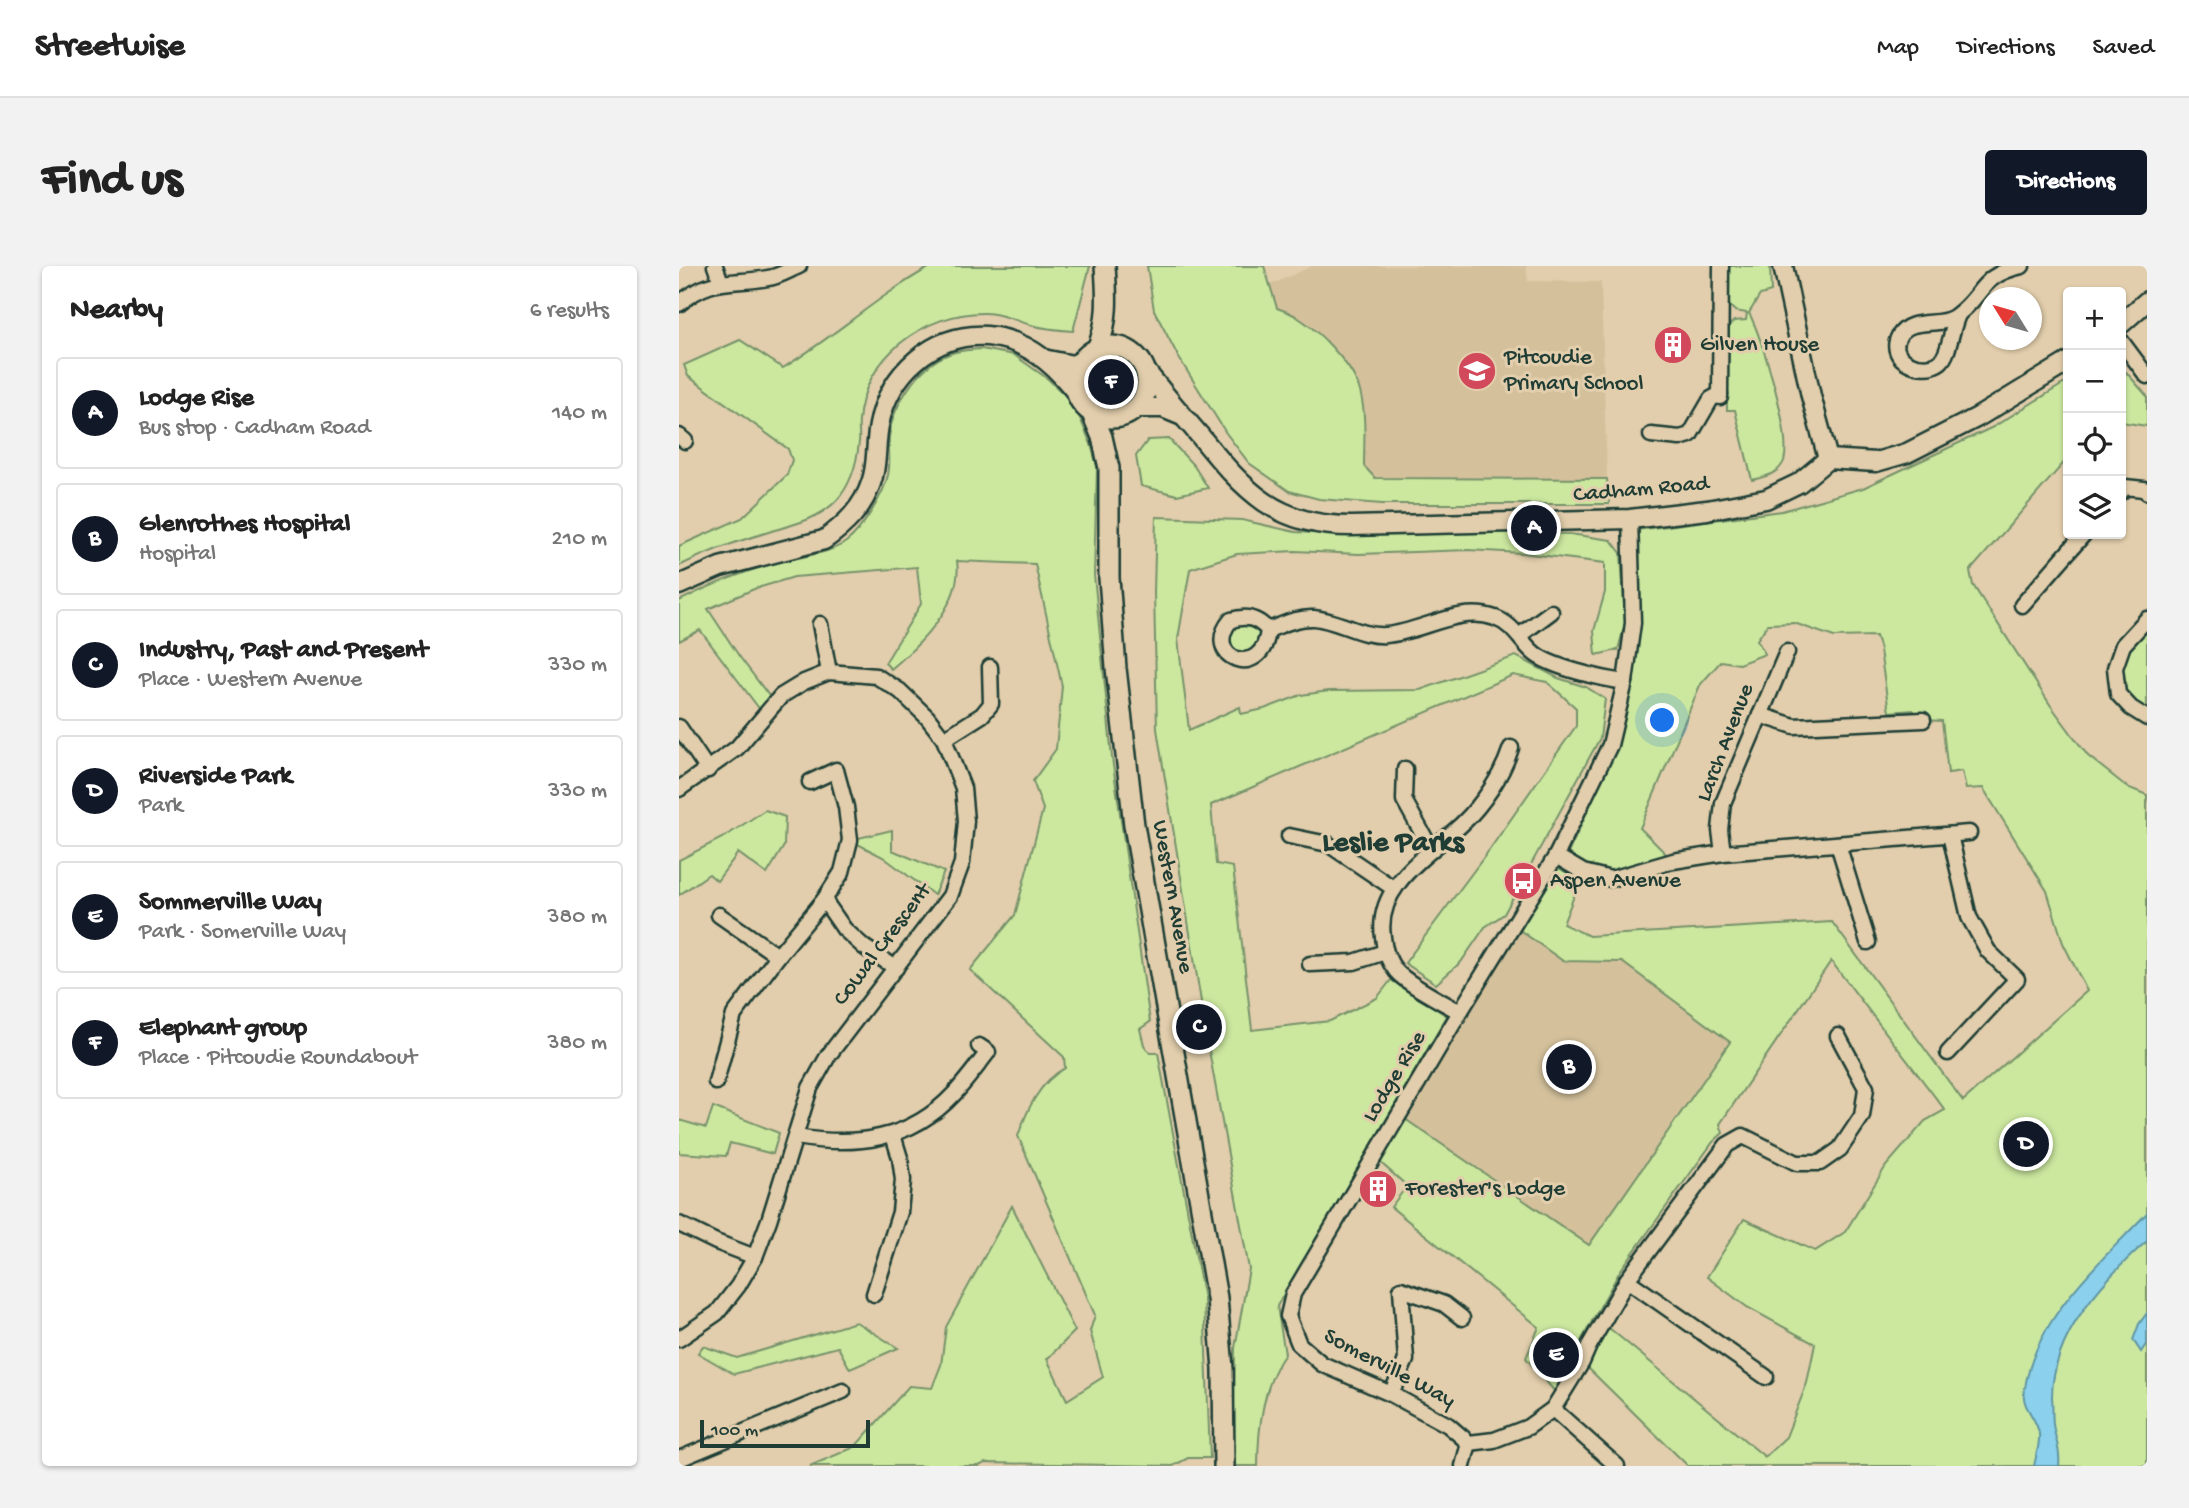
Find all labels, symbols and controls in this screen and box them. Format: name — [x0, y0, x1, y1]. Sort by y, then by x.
text: Streetwise — [35, 29, 185, 67]
text: Map — [1877, 34, 1919, 63]
text: Directions — [1957, 34, 2055, 63]
text: Saved — [2093, 34, 2154, 63]
button: Directions — [1985, 150, 2147, 215]
text: Find us — [42, 153, 182, 211]
north arrow — [1979, 287, 2042, 350]
map controls — [2063, 287, 2126, 539]
button: + — [2063, 287, 2126, 350]
text: Nearby — [70, 294, 163, 329]
text: 6 results — [530, 298, 609, 325]
building icon: Gilven House — [1652, 324, 1694, 366]
place label: Gilven House — [1700, 332, 1820, 359]
place label: Pitcoudie Primary School — [1503, 345, 1644, 398]
school or university icon: Pitcoudie Primary School — [1456, 350, 1498, 392]
button: − — [2063, 350, 2126, 413]
pin: F — [1088, 356, 1134, 408]
text: Lodge Rise — [139, 384, 254, 415]
text: A — [88, 400, 102, 427]
text: 140 m — [552, 400, 607, 427]
button: locate — [2063, 413, 2126, 476]
text: Bus stop · Cadham Road — [139, 415, 371, 442]
street label: Cadham Road — [1572, 470, 1711, 509]
button: layers — [2063, 476, 2126, 539]
pin: A — [1511, 502, 1557, 554]
text: Glenrothes Hospital — [139, 510, 350, 541]
text: B — [89, 526, 101, 553]
text: 210 m — [552, 526, 607, 553]
text: Hospital — [139, 541, 216, 568]
text: Industry, Past and Present — [139, 636, 428, 667]
text: C — [89, 652, 101, 679]
text: 330 m — [548, 652, 607, 679]
text: Place · Western Avenue — [139, 667, 362, 694]
street label: Larch Avenue — [1691, 679, 1761, 806]
your location — [1645, 703, 1679, 737]
text: Riverside Park — [139, 762, 292, 793]
text: D — [88, 778, 103, 805]
text: 330 m — [548, 778, 607, 805]
text: Park — [139, 793, 183, 820]
street label: Western Avenue — [1145, 818, 1199, 977]
district label: Leslie Parks — [1322, 827, 1466, 862]
bus stop icon: Aspen Avenue — [1502, 860, 1544, 902]
place label: Aspen Avenue — [1550, 868, 1682, 895]
street label: Cowal Crescent — [828, 877, 939, 1012]
text: Sommerville Way — [139, 888, 322, 919]
text: E — [88, 904, 102, 931]
text: 380 m — [548, 904, 607, 931]
text: Park · Somerville Way — [139, 919, 346, 946]
pin: C — [1176, 1001, 1222, 1053]
text: Elephant group — [139, 1014, 307, 1045]
street label: Lodge Rise — [1357, 1026, 1433, 1128]
text: F — [89, 1030, 101, 1057]
text: 380 m — [548, 1030, 607, 1057]
pin: B — [1546, 1041, 1592, 1093]
text: Place · Pitcoudie Roundabout — [139, 1045, 417, 1072]
pin: D — [2003, 1118, 2049, 1170]
building icon: Forester's Lodge — [1357, 1168, 1399, 1210]
place label: Forester's Lodge — [1404, 1176, 1566, 1203]
street label: Somerville Way — [1319, 1323, 1459, 1415]
pin: E — [1533, 1329, 1579, 1381]
scale bar — [700, 1417, 870, 1449]
text: 100 m — [711, 1420, 758, 1443]

